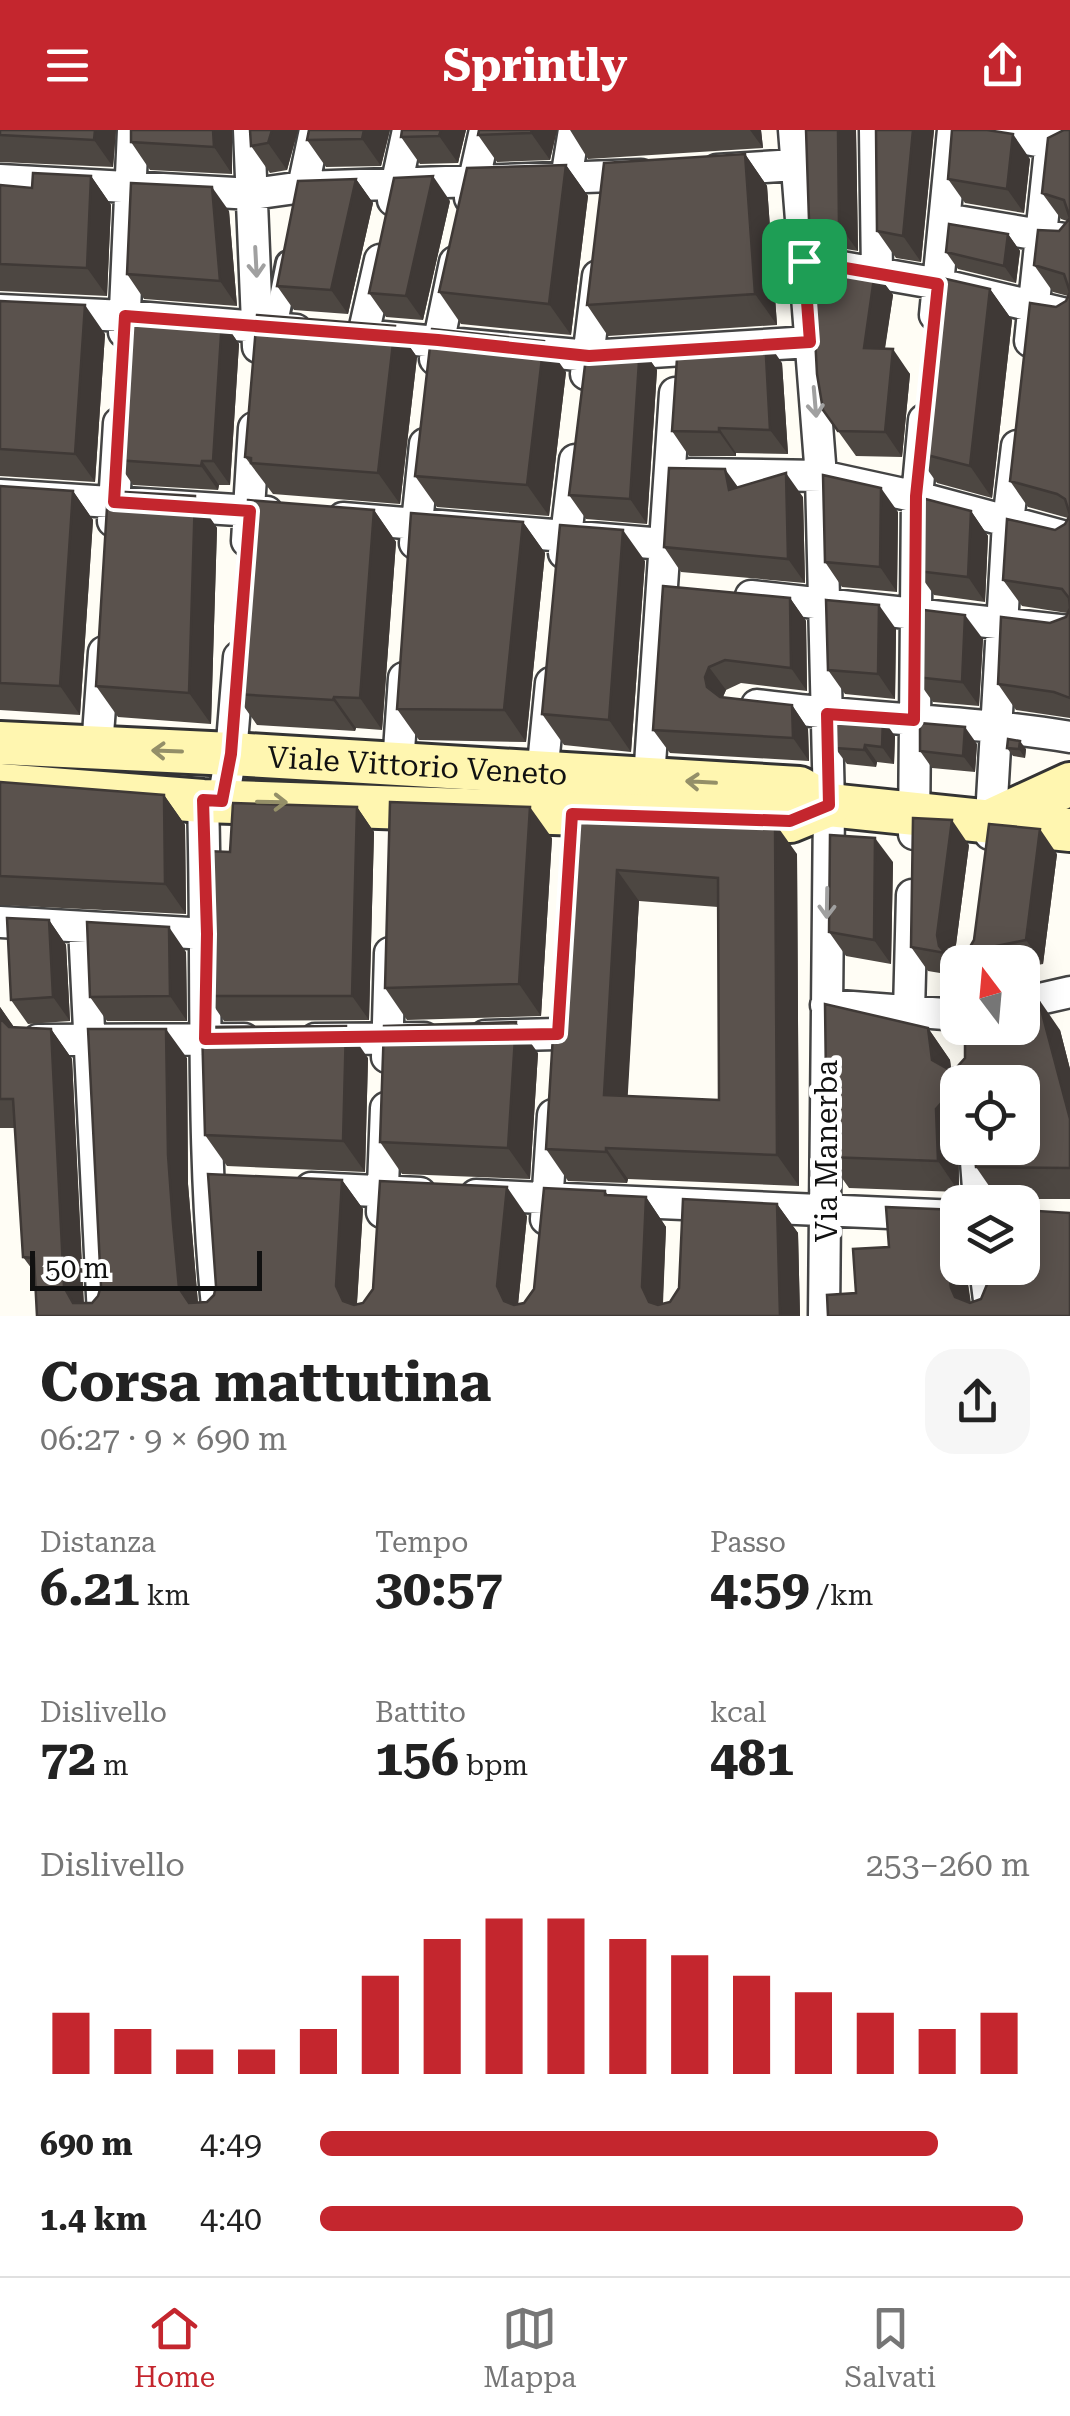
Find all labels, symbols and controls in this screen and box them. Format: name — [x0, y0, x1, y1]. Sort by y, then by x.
icon: menu — [40, 38, 95, 93]
icon: share — [975, 38, 1030, 93]
text: Sprintly — [443, 39, 627, 92]
pin — [762, 219, 847, 304]
icon: arrive — [777, 234, 832, 289]
one-way arrow — [247, 246, 266, 278]
one-way arrow — [806, 385, 825, 417]
street label: Viale Vittorio Veneto — [266, 739, 568, 792]
one-way arrow — [152, 741, 184, 760]
one-way arrow — [686, 772, 718, 791]
one-way arrow — [255, 793, 287, 812]
one-way arrow — [818, 886, 837, 918]
north arrow — [940, 945, 1040, 1045]
map controls — [940, 945, 1040, 1285]
street label: Via Manerba — [809, 1060, 844, 1242]
button: locate — [940, 1065, 1040, 1165]
button: layers — [940, 1185, 1040, 1285]
scale bar — [30, 1246, 262, 1290]
text: 50 m — [45, 1252, 109, 1285]
button: share — [925, 1349, 1030, 1454]
text: Corsa mattutina — [40, 1350, 491, 1414]
text: 06:27 · 9 × 690 m — [40, 1420, 287, 1458]
text: Distanza — [40, 1526, 156, 1559]
text: Tempo — [375, 1526, 468, 1559]
text: Passo — [710, 1526, 786, 1559]
text: 6.21 — [40, 1559, 140, 1617]
text: 30:57 — [375, 1559, 503, 1617]
text: 4:59 — [710, 1559, 810, 1617]
text: km — [140, 1579, 190, 1612]
text: /km — [810, 1579, 873, 1612]
text: Dislivello — [40, 1696, 167, 1729]
text: Battito — [375, 1696, 466, 1729]
text: kcal — [710, 1696, 766, 1729]
text: 72 — [40, 1729, 96, 1787]
text: 156 — [375, 1729, 459, 1787]
text: 481 — [710, 1729, 794, 1787]
text: m — [96, 1749, 129, 1782]
text: bpm — [459, 1749, 528, 1782]
text: Dislivello — [40, 1846, 185, 1884]
text: 253–260 m — [866, 1846, 1030, 1884]
text: 690 m — [40, 2125, 133, 2163]
text: 4:49 — [200, 2125, 262, 2163]
text: 1.4 km — [40, 2200, 147, 2238]
text: 4:40 — [200, 2200, 262, 2238]
tab: Home — [134, 2301, 215, 2394]
tab: Mappa — [483, 2301, 576, 2394]
tab: Salvati — [845, 2301, 936, 2394]

